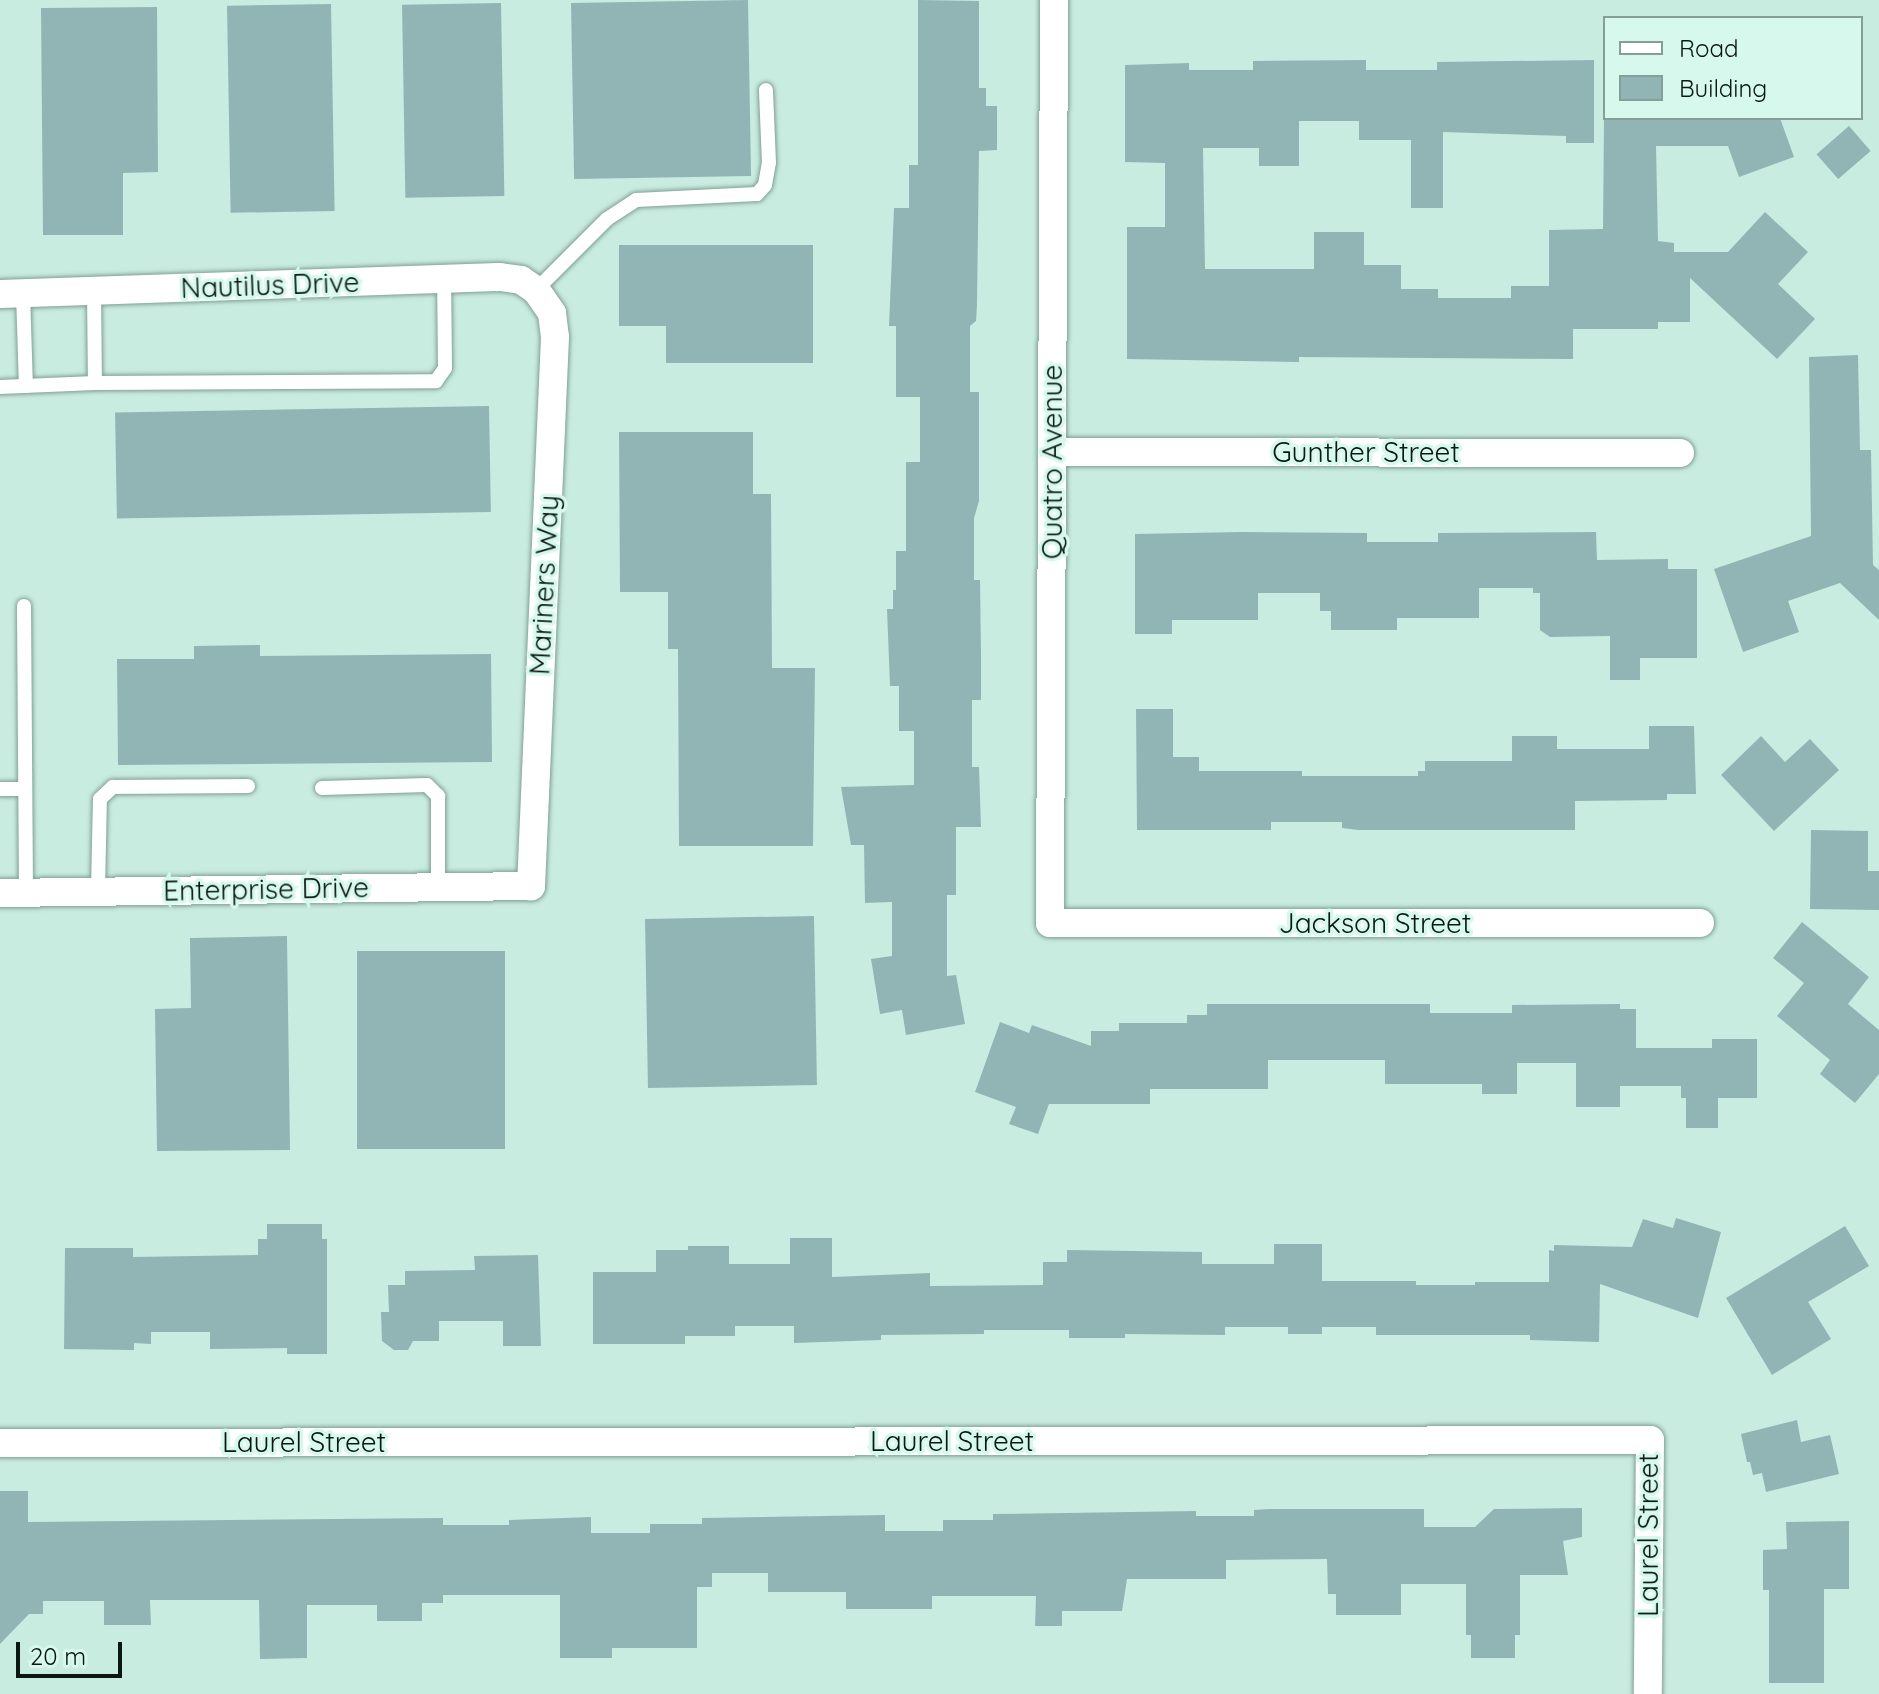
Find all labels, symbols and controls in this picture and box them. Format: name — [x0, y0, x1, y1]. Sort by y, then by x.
legend — [1603, 16, 1863, 120]
text: Road — [1679, 33, 1739, 63]
text: Building — [1679, 73, 1767, 103]
street label: Nautilus Drive — [180, 265, 360, 305]
street label: Quatro Avenue — [1035, 365, 1069, 559]
street label: Gunther Street — [1272, 435, 1460, 469]
street label: Mariners Way — [523, 494, 565, 676]
street label: Enterprise Drive — [163, 870, 369, 908]
street label: Jackson Street — [1279, 906, 1471, 940]
street label: Laurel Street — [870, 1424, 1034, 1458]
street label: Laurel Street — [222, 1425, 386, 1459]
street label: Laurel Street — [1631, 1453, 1665, 1617]
scale bar — [20, 1626, 126, 1676]
text: 20 m — [30, 1641, 86, 1671]

